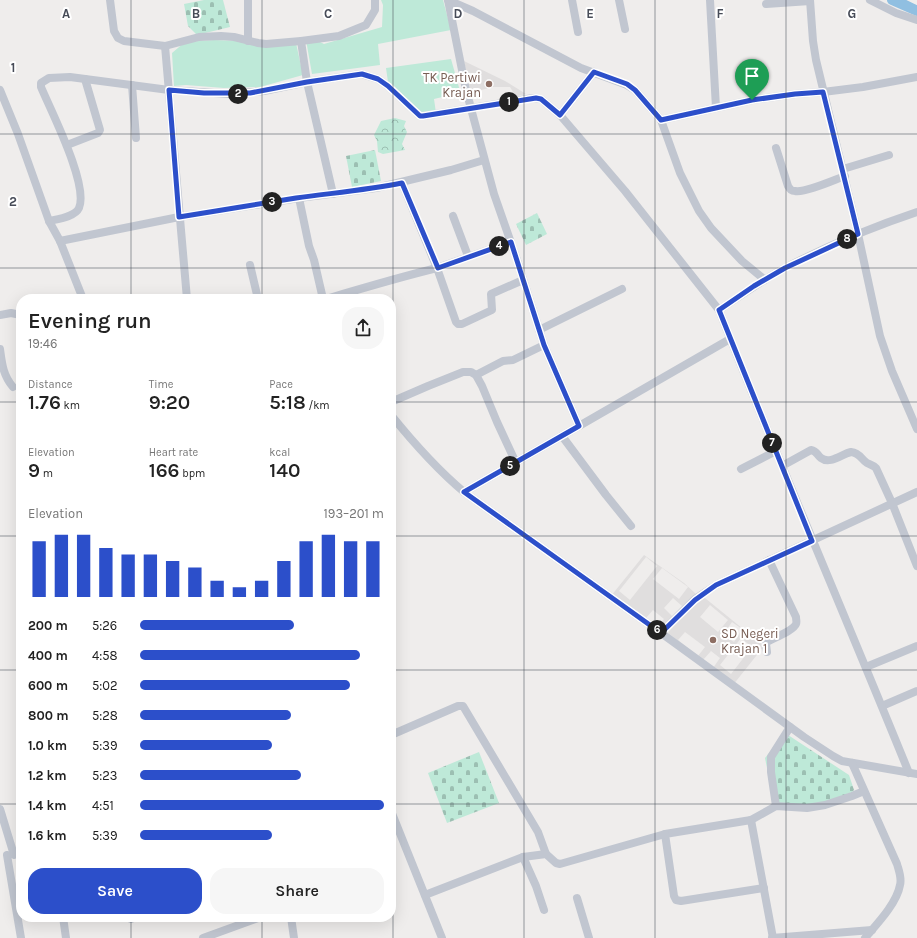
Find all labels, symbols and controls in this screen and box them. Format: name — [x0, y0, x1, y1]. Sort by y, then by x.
text: A — [62, 6, 70, 21]
text: B — [192, 6, 200, 21]
text: C — [324, 6, 332, 21]
text: D — [454, 6, 463, 21]
text: E — [586, 6, 594, 21]
text: F — [716, 6, 724, 21]
text: G — [848, 6, 856, 21]
pin — [735, 59, 769, 100]
text: 1 — [11, 60, 15, 75]
icon: arrive — [741, 65, 763, 87]
place label: TK Pertiwi Krajan — [423, 70, 481, 100]
marker: TK Pertiwi Krajan — [484, 79, 494, 89]
pin: 2 — [228, 84, 248, 104]
text: 2 — [235, 87, 241, 100]
pin: 1 — [499, 92, 519, 112]
text: 1 — [507, 95, 511, 108]
pin: 3 — [262, 192, 282, 212]
text: 2 — [9, 194, 17, 209]
text: 3 — [269, 195, 275, 208]
pin: 8 — [837, 229, 857, 249]
text: 8 — [843, 232, 851, 245]
pin: 4 — [489, 236, 509, 256]
text: 4 — [496, 239, 502, 252]
button: share — [342, 307, 384, 349]
text: Evening run — [28, 308, 152, 334]
text: 19:46 — [28, 336, 58, 351]
text: Distance — [28, 378, 72, 391]
text: Time — [149, 378, 173, 391]
text: Pace — [269, 378, 293, 391]
text: 1.76 — [28, 391, 61, 414]
text: 9:20 — [149, 391, 190, 414]
text: 5:18 — [269, 391, 306, 414]
text: km — [61, 399, 80, 412]
text: /km — [306, 399, 330, 412]
pin: 7 — [762, 433, 782, 453]
text: 7 — [769, 436, 775, 449]
text: Elevation — [28, 446, 75, 459]
text: Heart rate — [149, 446, 198, 459]
text: kcal — [269, 446, 290, 459]
pin: 5 — [500, 456, 520, 476]
text: 9 — [28, 459, 40, 482]
text: 166 — [149, 459, 180, 482]
text: 140 — [269, 459, 300, 482]
text: 5 — [507, 459, 513, 472]
text: m — [40, 467, 53, 480]
text: bpm — [180, 467, 205, 480]
text: Elevation — [28, 506, 83, 521]
text: 193–201 m — [324, 506, 384, 521]
text: 200 m — [28, 618, 68, 633]
text: 5:26 — [92, 618, 117, 633]
pin: 6 — [647, 620, 667, 640]
text: 6 — [654, 623, 660, 636]
place label: SD Negeri Krajan 1 — [721, 626, 779, 656]
marker: SD Negeri Krajan 1 — [708, 635, 718, 645]
text: 400 m — [28, 648, 68, 663]
text: 4:58 — [92, 648, 118, 663]
text: 600 m — [28, 678, 68, 693]
text: 5:02 — [92, 678, 118, 693]
text: 800 m — [28, 708, 68, 723]
text: 5:28 — [92, 708, 118, 723]
text: 1.0 km — [28, 738, 67, 753]
text: 5:39 — [92, 738, 118, 753]
text: 1.2 km — [28, 768, 67, 783]
text: 5:23 — [92, 768, 118, 783]
text: 1.4 km — [28, 798, 66, 813]
text: 4:51 — [92, 798, 114, 813]
text: 1.6 km — [28, 828, 67, 843]
text: 5:39 — [92, 828, 118, 843]
button: Save — [28, 868, 202, 914]
button: Share — [210, 868, 384, 914]

